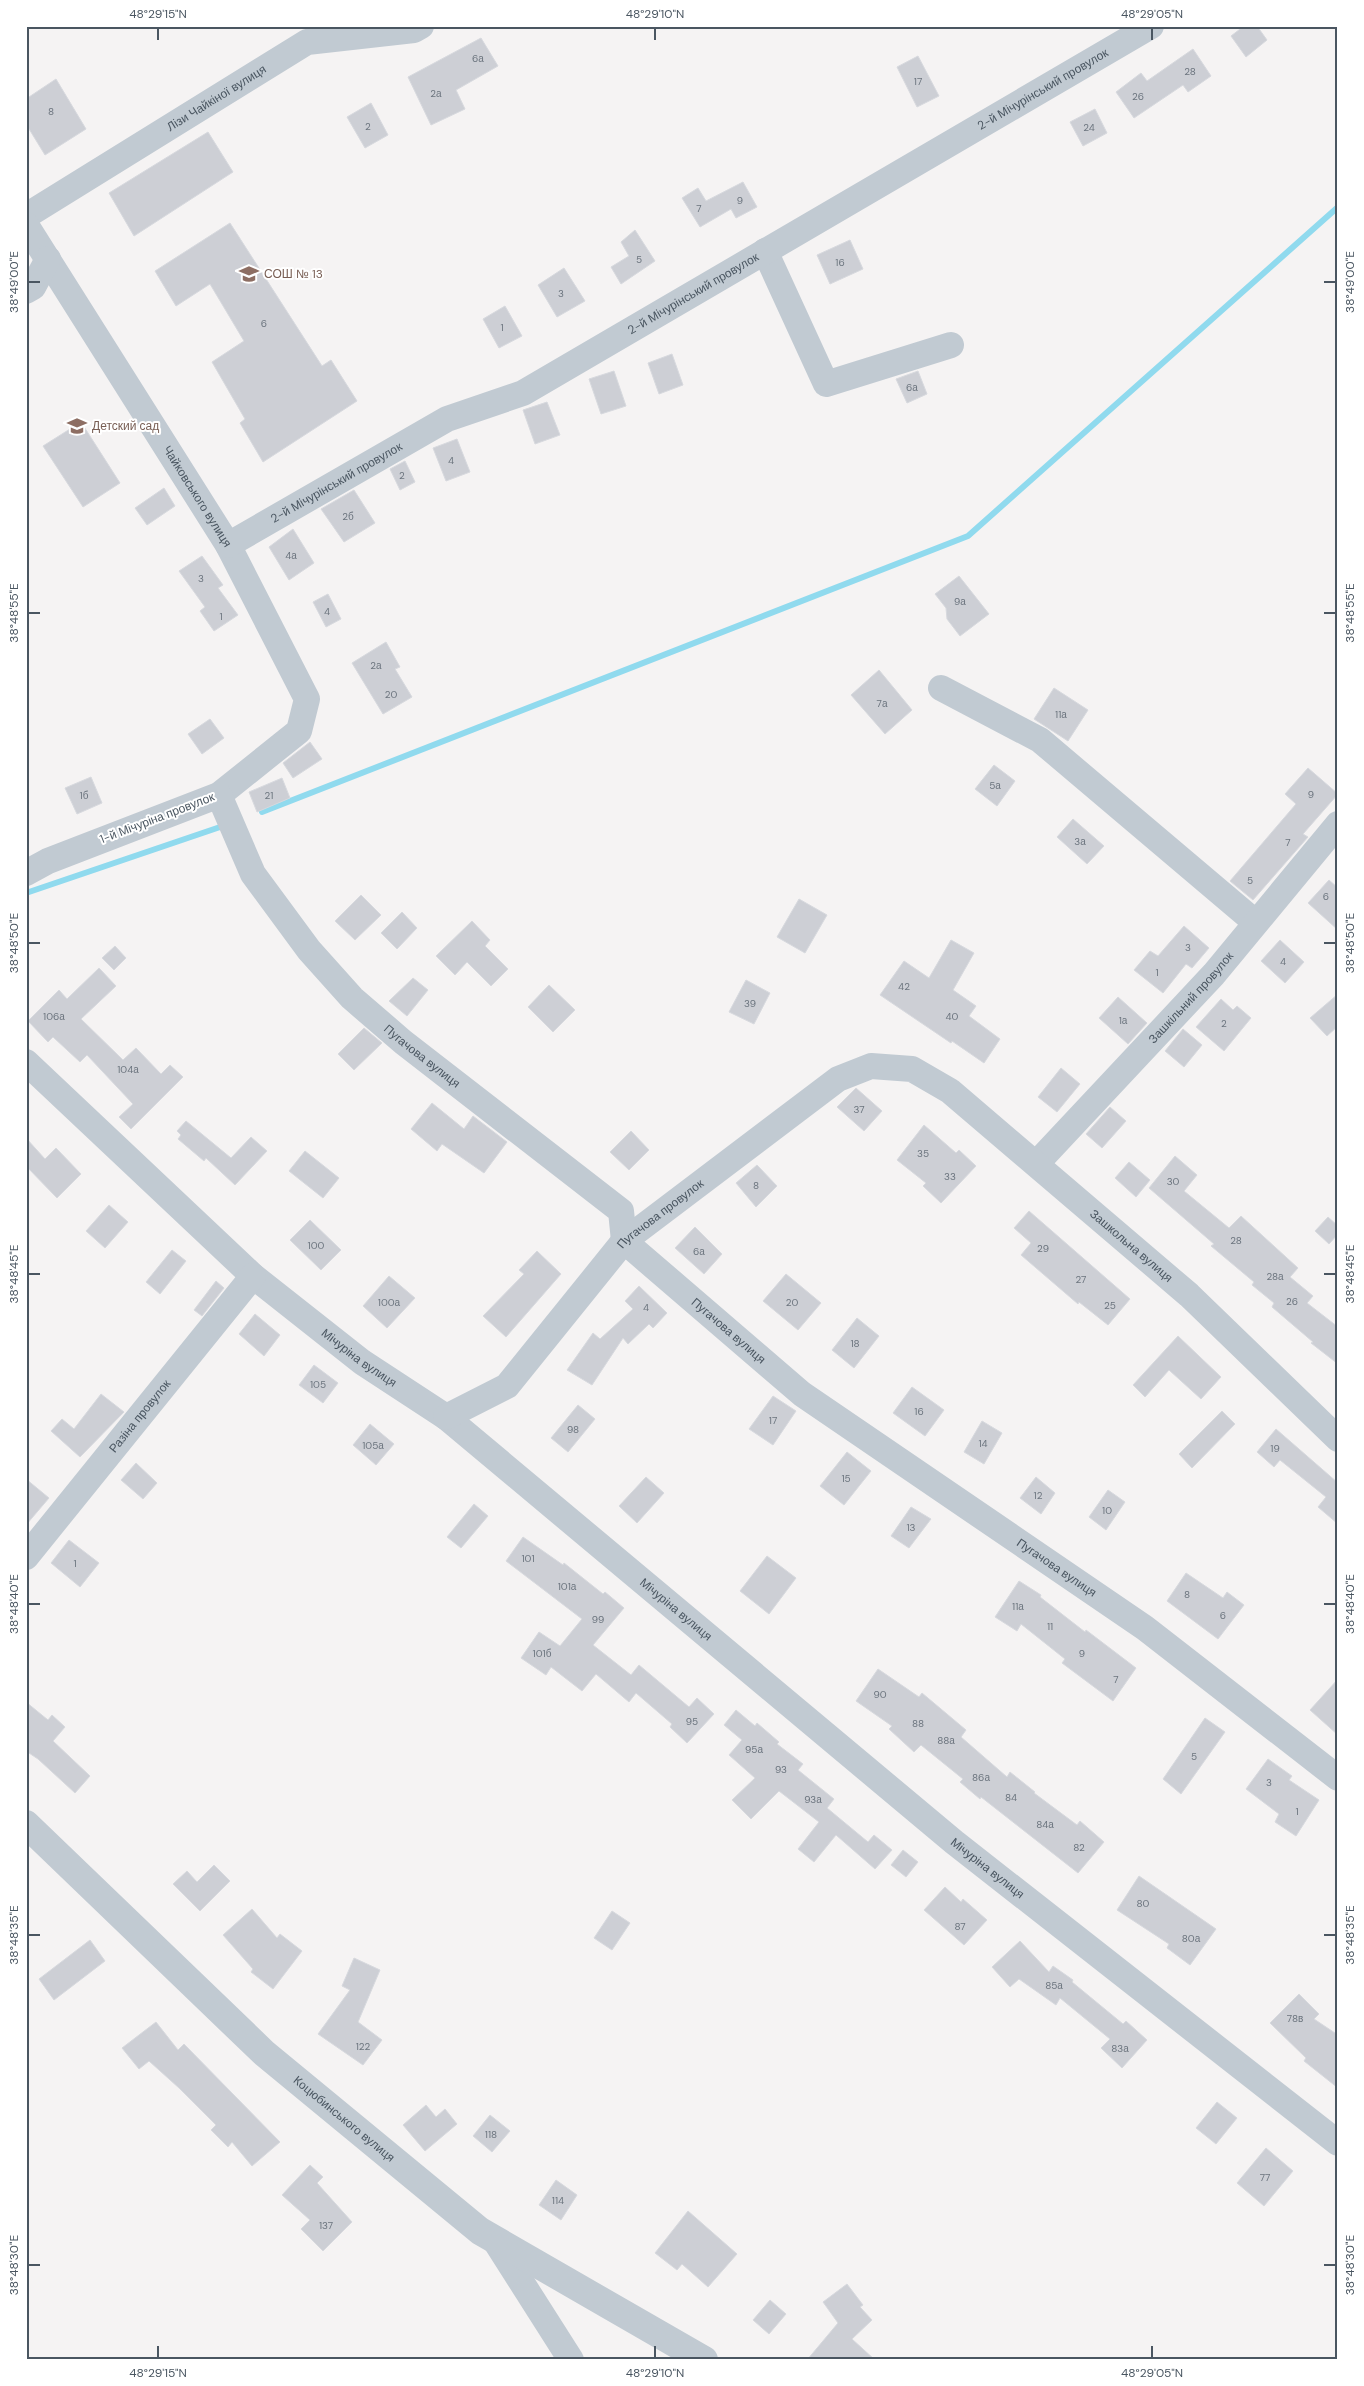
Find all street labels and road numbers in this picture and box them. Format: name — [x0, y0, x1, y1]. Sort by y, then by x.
street label: 2-й Мічурінський провулок — [974, 44, 1112, 134]
street label: Лізи Чайкіної вулиця — [164, 61, 269, 135]
street label: 2-й Мічурінський провулок — [625, 249, 762, 338]
street label: 2-й Мічурінський провулок — [268, 438, 406, 527]
street label: Чайковського вулиця — [159, 443, 235, 550]
street label: 1-й Мічуріна провулок — [97, 788, 217, 847]
street label: Зашкільний провулок — [1145, 948, 1238, 1047]
street label: Пугачова вулиця — [380, 1021, 464, 1091]
street label: Пугачова провулок — [613, 1175, 707, 1252]
street label: Зашкольна вулиця — [1086, 1206, 1176, 1286]
street label: Пугачова вулиця — [688, 1294, 769, 1367]
street label: Мічуріна вулиця — [318, 1325, 400, 1391]
street label: Разіна провулок — [105, 1376, 175, 1456]
street label: Пугачова вулиця — [1013, 1535, 1100, 1601]
street label: Мічуріна вулиця — [636, 1574, 715, 1644]
street label: Мічуріна вулиця — [947, 1834, 1028, 1902]
street label: Коцюбинського вулиця — [290, 2072, 398, 2166]

